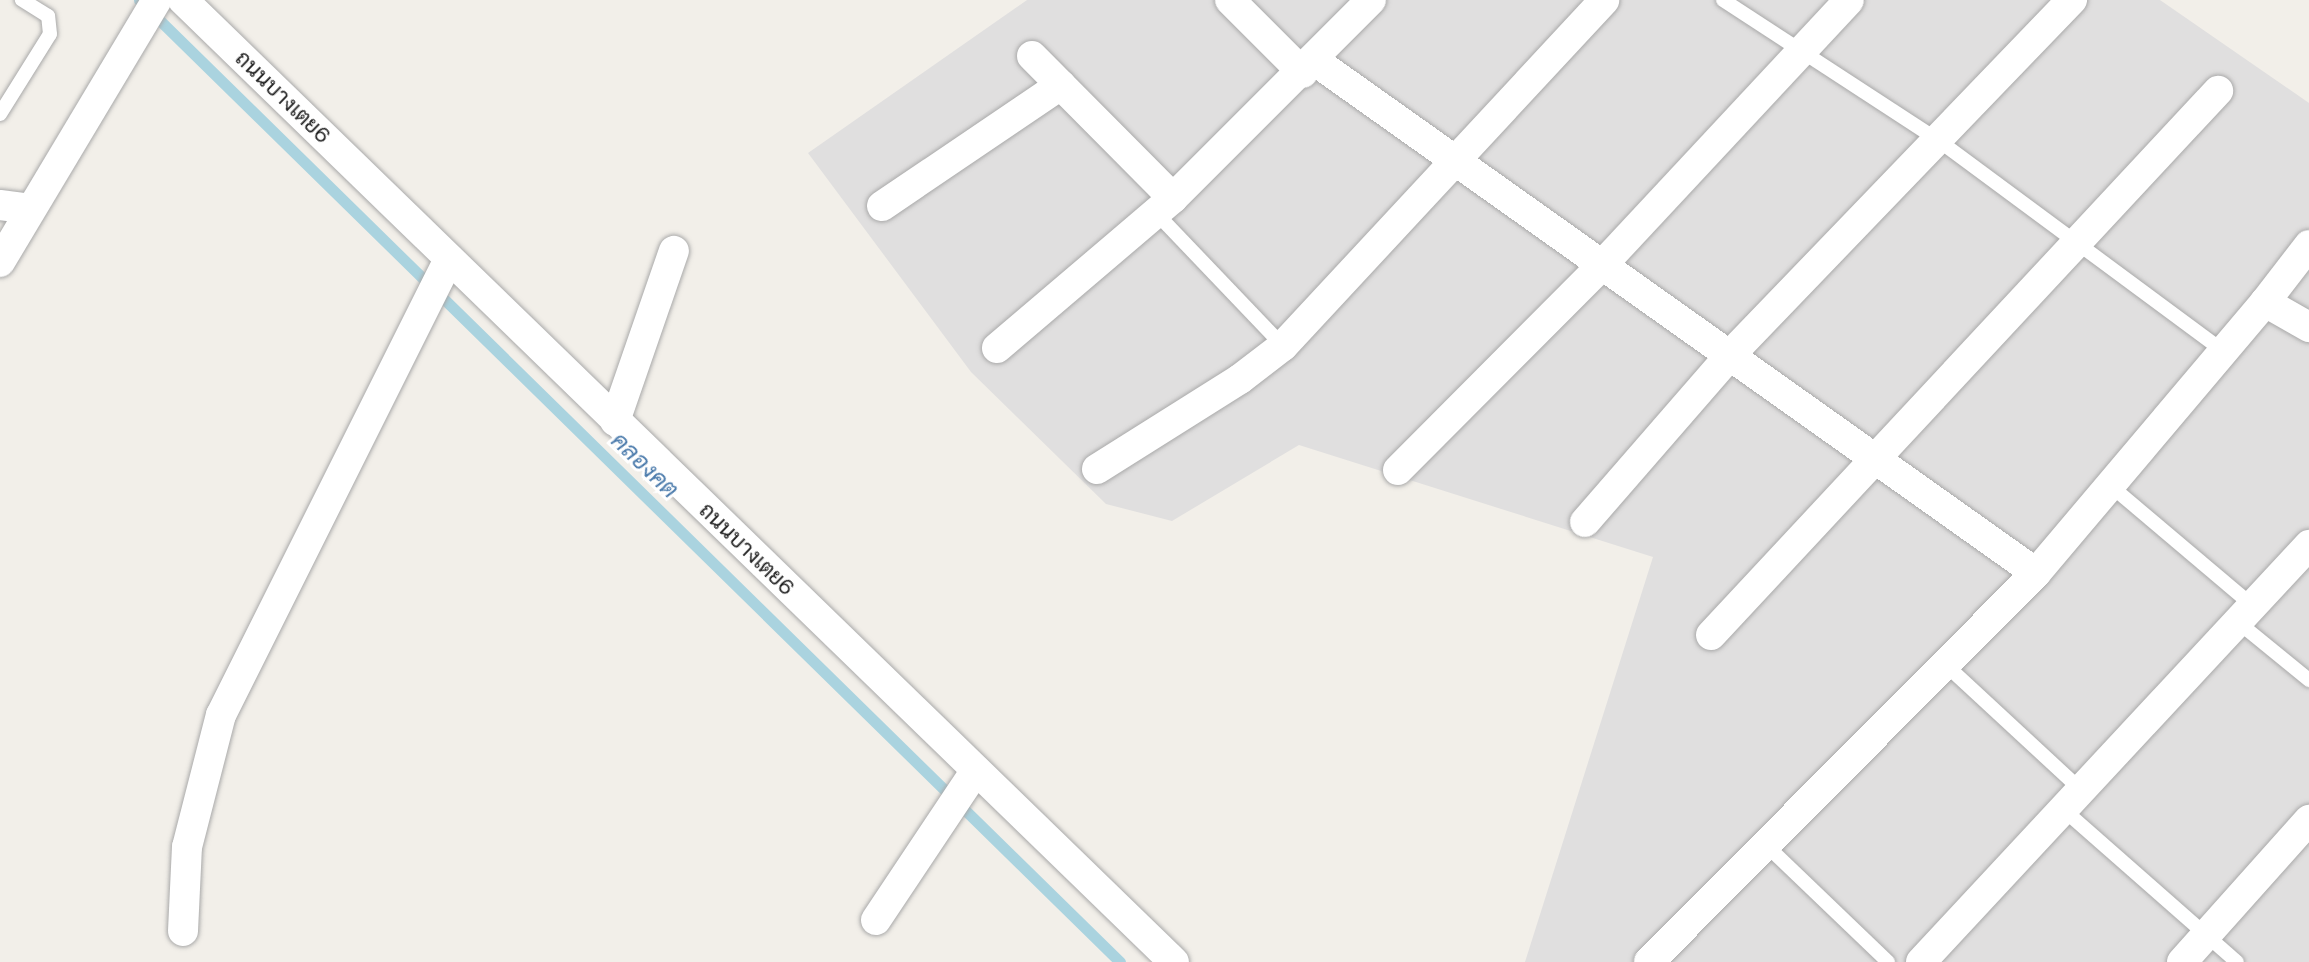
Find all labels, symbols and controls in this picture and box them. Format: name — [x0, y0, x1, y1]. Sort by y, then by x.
street label: ถนนบางเตย6 — [230, 45, 336, 149]
water label: คลองคต — [605, 426, 685, 504]
street label: ถนนบางเตย6 — [694, 497, 800, 601]

